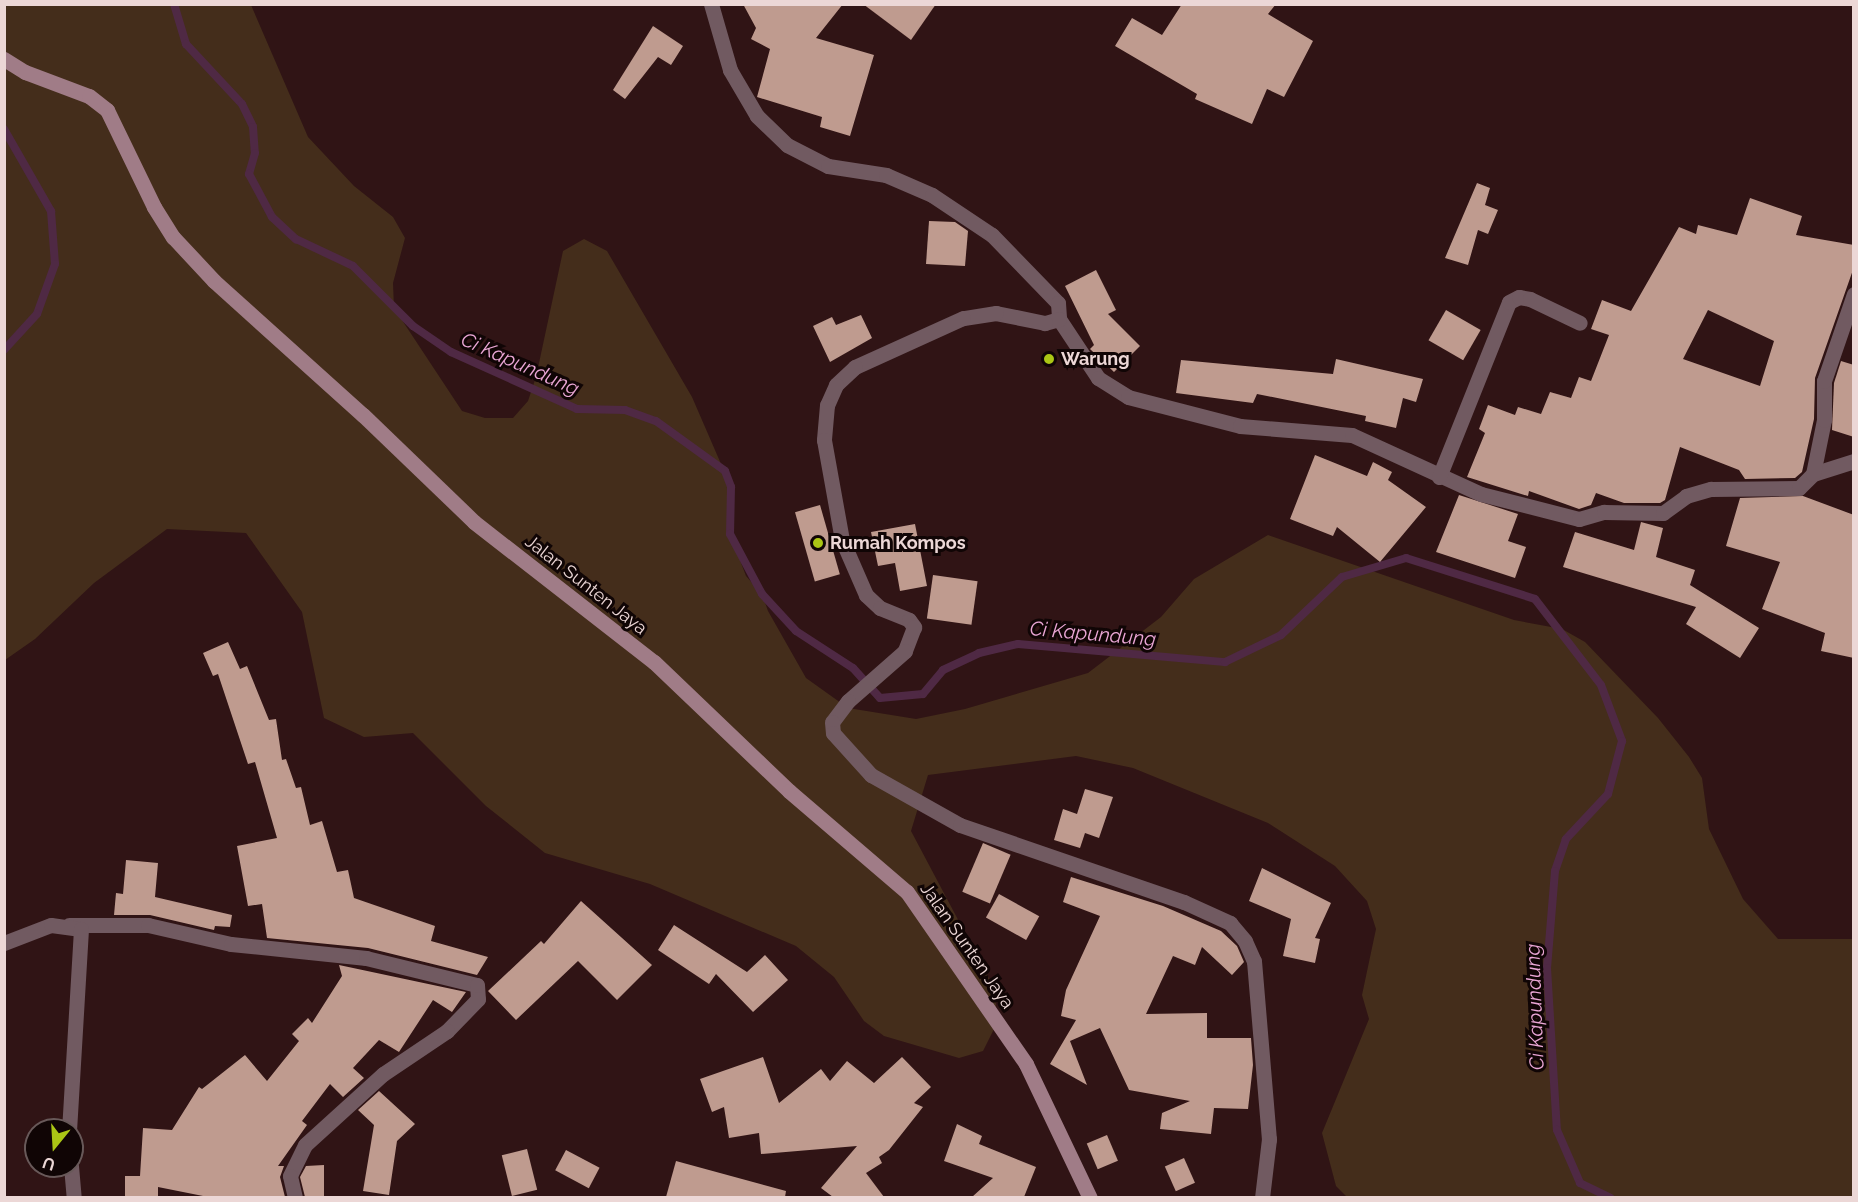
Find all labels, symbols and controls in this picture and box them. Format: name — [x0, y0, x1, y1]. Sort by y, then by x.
water label: Ci Kapundung — [457, 327, 583, 401]
place label: Warung — [1061, 348, 1130, 370]
marker: Warung — [1042, 352, 1056, 366]
street label: Jalan Sunten Jaya — [521, 531, 651, 639]
place label: Rumah Kompos — [830, 532, 966, 554]
marker: Rumah Kompos — [811, 536, 825, 550]
water label: Ci Kapundung — [1029, 617, 1157, 651]
street label: Jalan Sunten Jaya — [915, 879, 1019, 1013]
water label: Ci Kapundung — [1521, 943, 1549, 1071]
north arrow — [24, 1118, 84, 1178]
text: U — [40, 1153, 58, 1175]

